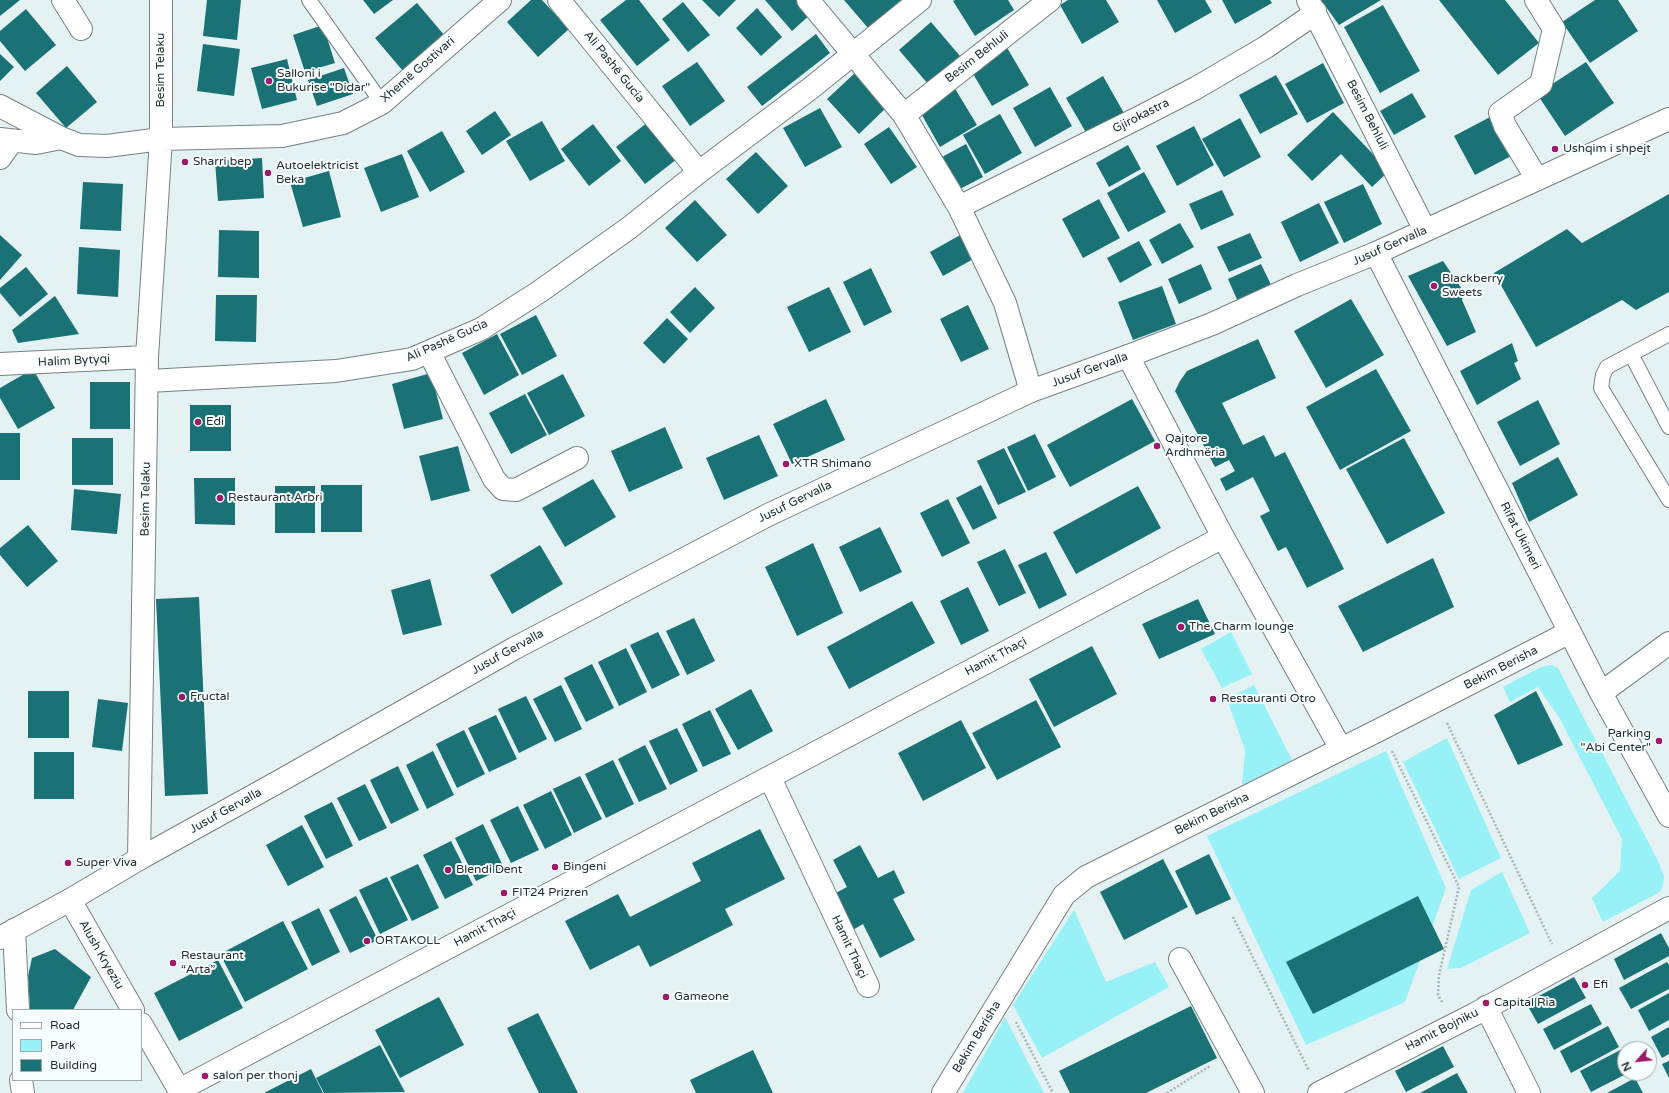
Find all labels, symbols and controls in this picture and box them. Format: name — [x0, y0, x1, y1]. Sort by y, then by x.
street label: Ali Pashë Gucia — [581, 28, 647, 106]
street label: Besim Behluli — [942, 28, 1012, 86]
street label: Besim Telaku — [154, 33, 168, 107]
street label: Xhemë Gostivari — [378, 34, 458, 106]
place label: Salloni i Bukurise "Didar" — [277, 67, 370, 95]
marker: Salloni i Bukurise "Didar" — [264, 76, 274, 86]
street label: Besim Behluli — [1343, 78, 1391, 152]
street label: Gjirokastra — [1110, 96, 1172, 136]
place label: Ushqim i shpejt — [1563, 142, 1651, 156]
marker: Ushqim i shpejt — [1550, 144, 1560, 154]
place label: Sharri bep — [193, 155, 252, 169]
marker: Sharri bep — [180, 157, 190, 167]
place label: Autoelektricist Beka — [276, 159, 359, 187]
marker: Autoelektricist Beka — [263, 168, 273, 178]
street label: Jusuf Gervalla — [1351, 223, 1429, 269]
place label: Blackberry Sweets — [1442, 272, 1503, 300]
marker: Blackberry Sweets — [1429, 281, 1439, 291]
street label: Ali Pashë Gucia — [404, 317, 490, 365]
street label: Jusuf Gervalla — [1050, 350, 1130, 390]
street label: Halim Bytyqi — [38, 352, 110, 370]
place label: Edi — [206, 415, 224, 429]
marker: Edi — [193, 417, 203, 427]
place label: Qajtore Ardhmëria — [1165, 432, 1225, 460]
marker: Qajtore Ardhmëria — [1152, 441, 1162, 451]
place label: XTR Shimano — [794, 457, 871, 471]
marker: XTR Shimano — [781, 459, 791, 469]
street label: Besim Telaku — [138, 461, 154, 537]
street label: Jusuf Gervalla — [756, 478, 834, 526]
place label: Restaurant Arbri — [228, 491, 322, 505]
marker: Restaurant Arbri — [215, 493, 225, 503]
street label: Rifat Ukimeri — [1497, 500, 1543, 572]
place label: The Charm lounge — [1189, 620, 1294, 634]
marker: The Charm lounge — [1176, 622, 1186, 632]
street label: Jusuf Gervalla — [470, 626, 546, 678]
street label: Hamit Thaçi — [963, 635, 1029, 679]
street label: Bekim Berisha — [1462, 643, 1540, 693]
place label: Fructal — [190, 690, 230, 704]
marker: Fructal — [177, 692, 187, 702]
place label: Restauranti Otro — [1221, 692, 1316, 706]
marker: Restauranti Otro — [1208, 694, 1218, 704]
place label: Parking "Abi Center" — [1581, 727, 1651, 755]
marker: Parking "Abi Center" — [1654, 736, 1664, 746]
street label: Jusuf Gervalla — [188, 785, 264, 837]
street label: Bekim Berisha — [1172, 790, 1252, 838]
place label: Super Viva — [76, 856, 137, 870]
marker: Super Viva — [63, 858, 73, 868]
place label: Bingeni — [563, 860, 606, 874]
marker: Bingeni — [550, 862, 560, 872]
place label: Blendi Dent — [456, 863, 522, 877]
marker: Blendi Dent — [443, 865, 453, 875]
place label: FIT24 Prizren — [512, 886, 588, 900]
marker: FIT24 Prizren — [499, 888, 509, 898]
street label: Hamit Thaçi — [452, 906, 518, 950]
street label: Hamit Thaçi — [828, 913, 870, 981]
street label: Alush Kryeziu — [75, 918, 127, 992]
place label: ORTAKOLL — [375, 934, 440, 948]
marker: ORTAKOLL — [362, 936, 372, 946]
place label: Restaurant “Arta” — [181, 949, 244, 977]
marker: Restaurant “Arta” — [168, 958, 178, 968]
place label: Efi — [1593, 978, 1608, 992]
marker: Efi — [1580, 980, 1590, 990]
place label: Gameone — [674, 990, 729, 1004]
marker: Gameone — [661, 992, 671, 1002]
place label: Capital Ria — [1494, 996, 1555, 1010]
marker: Capital Ria — [1481, 998, 1491, 1008]
street label: Bekim Berisha — [950, 999, 1004, 1075]
street label: Hamit Bojniku — [1403, 1005, 1481, 1055]
legend — [12, 1009, 142, 1081]
text: Road — [50, 1018, 80, 1032]
text: Park — [50, 1038, 76, 1052]
north arrow — [1617, 1041, 1657, 1081]
text: Building — [50, 1058, 97, 1072]
text: N — [1619, 1059, 1635, 1073]
place label: salon per thonj — [213, 1069, 298, 1083]
marker: salon per thonj — [200, 1071, 210, 1081]

